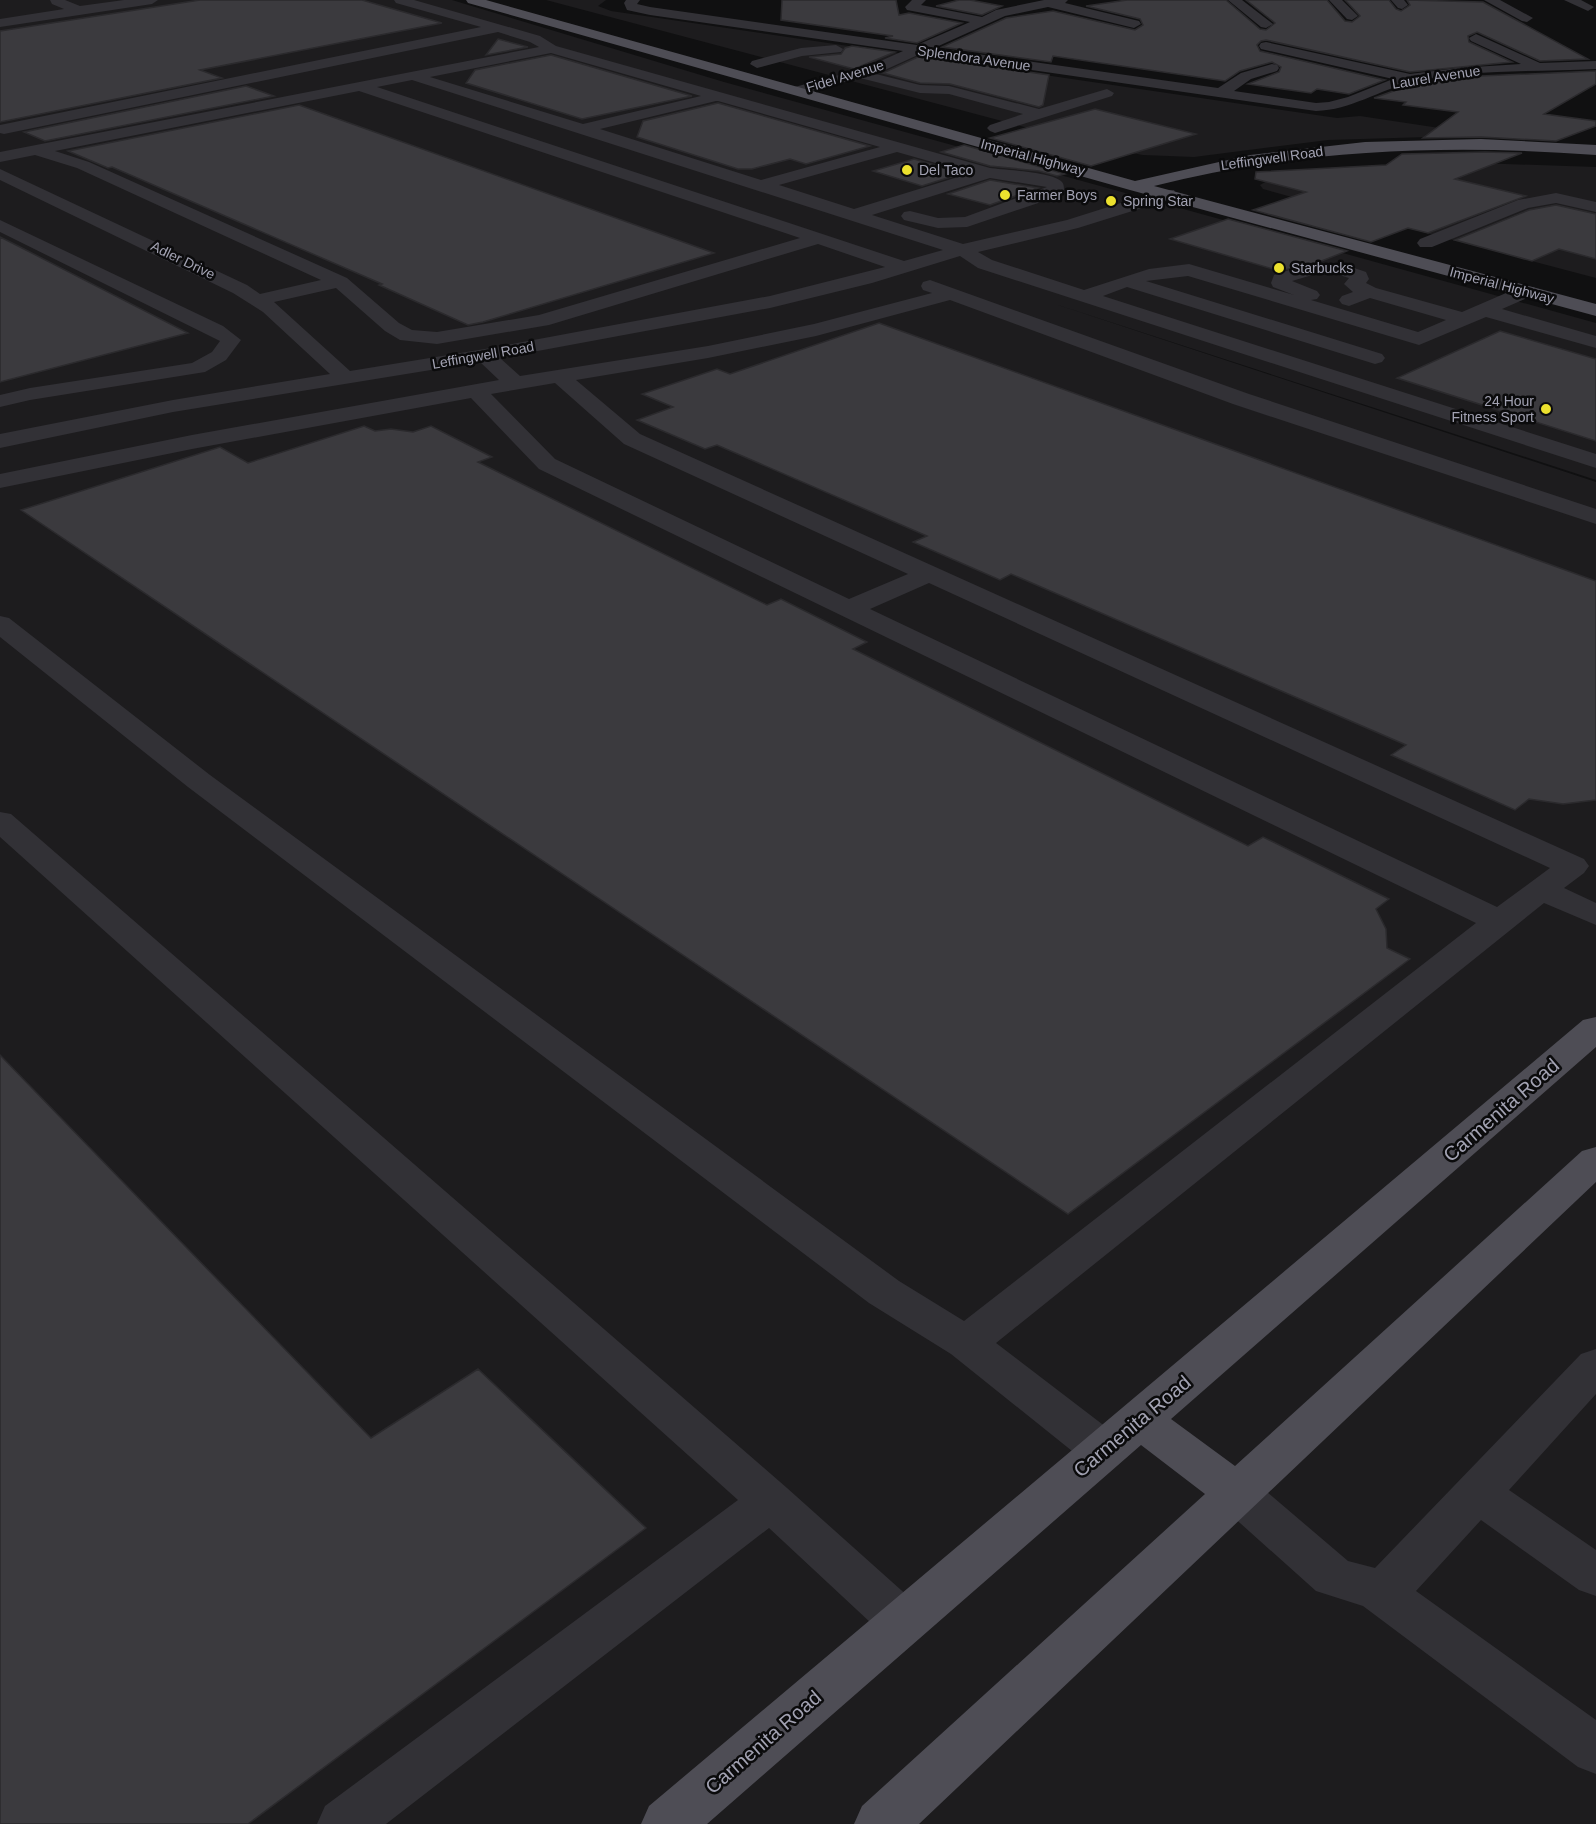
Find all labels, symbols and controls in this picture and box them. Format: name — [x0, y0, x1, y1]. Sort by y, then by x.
street label: Splendora Avenue — [916, 42, 1032, 74]
street label: Fidel Avenue — [804, 56, 886, 95]
street label: Laurel Avenue — [1391, 62, 1482, 92]
street label: Imperial Highway — [979, 135, 1087, 179]
street label: Leffingwell Road — [1220, 143, 1324, 173]
place label: Del Taco — [919, 162, 973, 178]
marker: Del Taco — [900, 163, 914, 177]
place label: Farmer Boys — [1017, 187, 1097, 203]
marker: Farmer Boys — [998, 188, 1012, 202]
place label: Spring Star — [1123, 193, 1193, 209]
marker: Spring Star — [1104, 194, 1118, 208]
street label: Adler Drive — [148, 238, 218, 282]
place label: Starbucks — [1291, 260, 1353, 276]
marker: Starbucks — [1272, 261, 1286, 275]
street label: Imperial Highway — [1448, 263, 1556, 307]
street label: Leffingwell Road — [431, 338, 535, 372]
place label: 24 Hour Fitness Sport — [1452, 393, 1534, 425]
marker: 24 Hour Fitness Sport — [1539, 402, 1553, 416]
street label: Carmenita Road — [1439, 1054, 1563, 1166]
street label: Carmenita Road — [1069, 1371, 1195, 1481]
street label: Carmenita Road — [701, 1686, 825, 1798]

